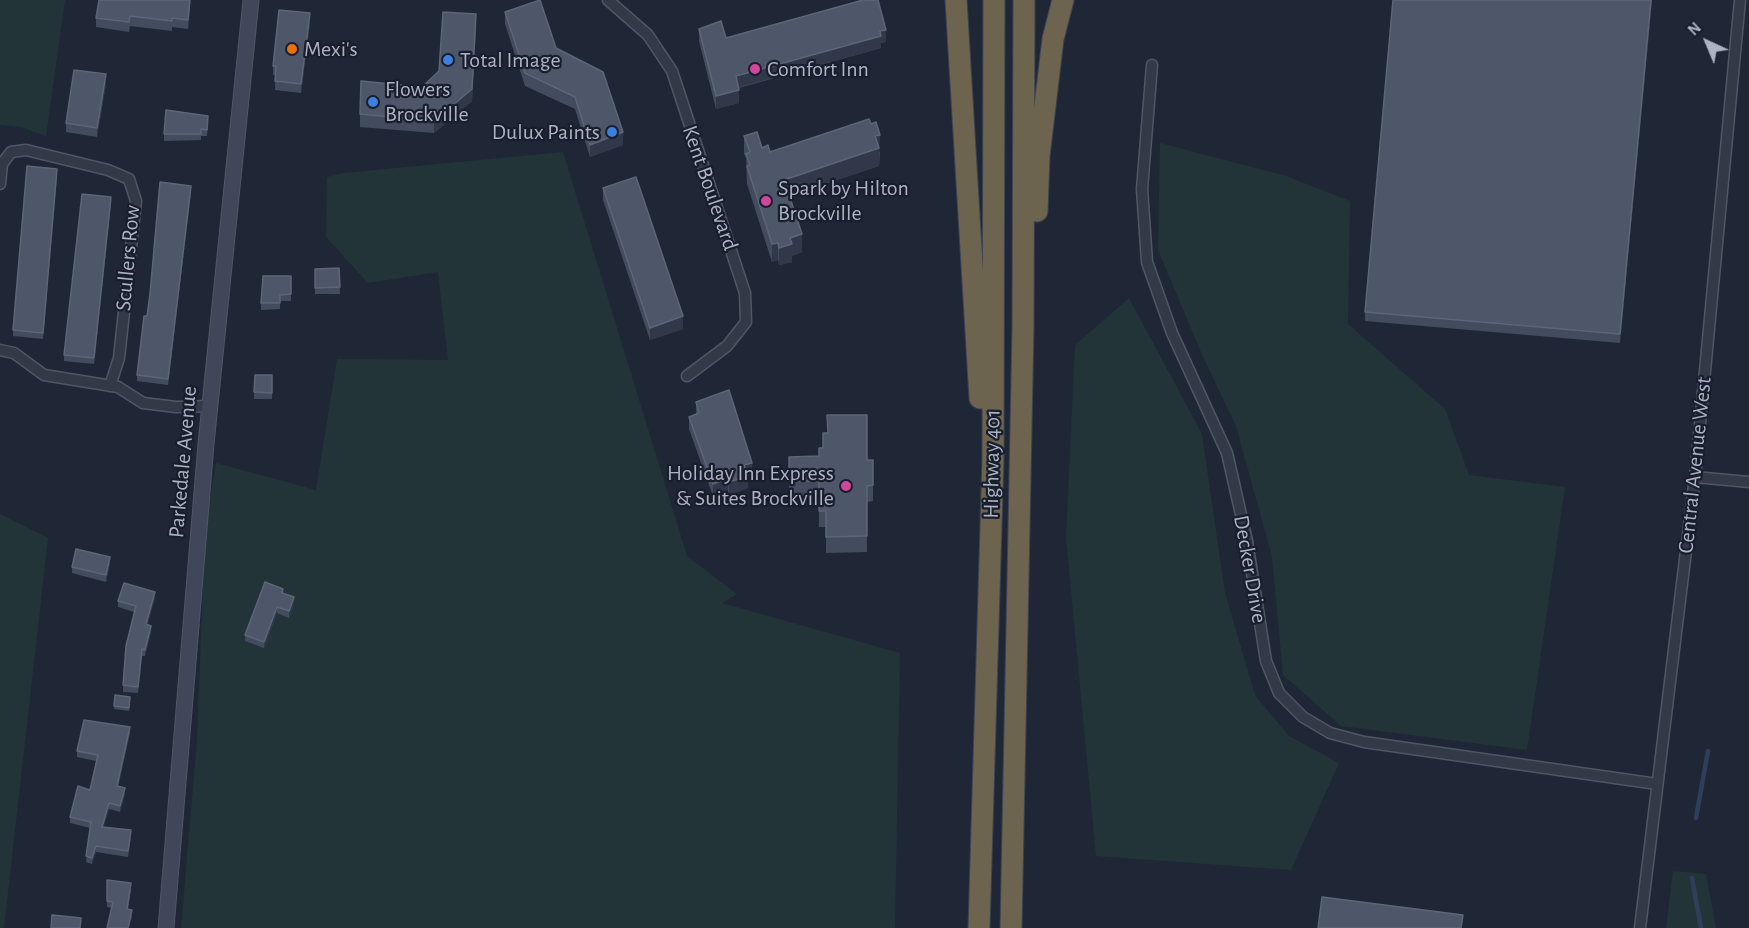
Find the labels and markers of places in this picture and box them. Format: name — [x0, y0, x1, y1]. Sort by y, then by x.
place label: Mexi's — [304, 36, 358, 62]
marker: Mexi's — [285, 42, 299, 56]
place label: Total Image — [460, 47, 561, 73]
marker: Total Image — [441, 53, 455, 67]
place label: Comfort Inn — [767, 56, 869, 82]
marker: Comfort Inn — [748, 62, 762, 76]
place label: Flowers Brockville — [385, 76, 469, 128]
marker: Flowers Brockville — [366, 95, 380, 109]
place label: Dulux Paints — [492, 119, 600, 145]
marker: Dulux Paints — [605, 125, 619, 139]
place label: Spark by Hilton Brockville — [778, 175, 909, 226]
marker: Spark by Hilton Brockville — [759, 194, 773, 208]
place label: Holiday Inn Express & Suites Brockville — [667, 460, 834, 512]
marker: Holiday Inn Express & Suites Brockville — [839, 479, 853, 493]

